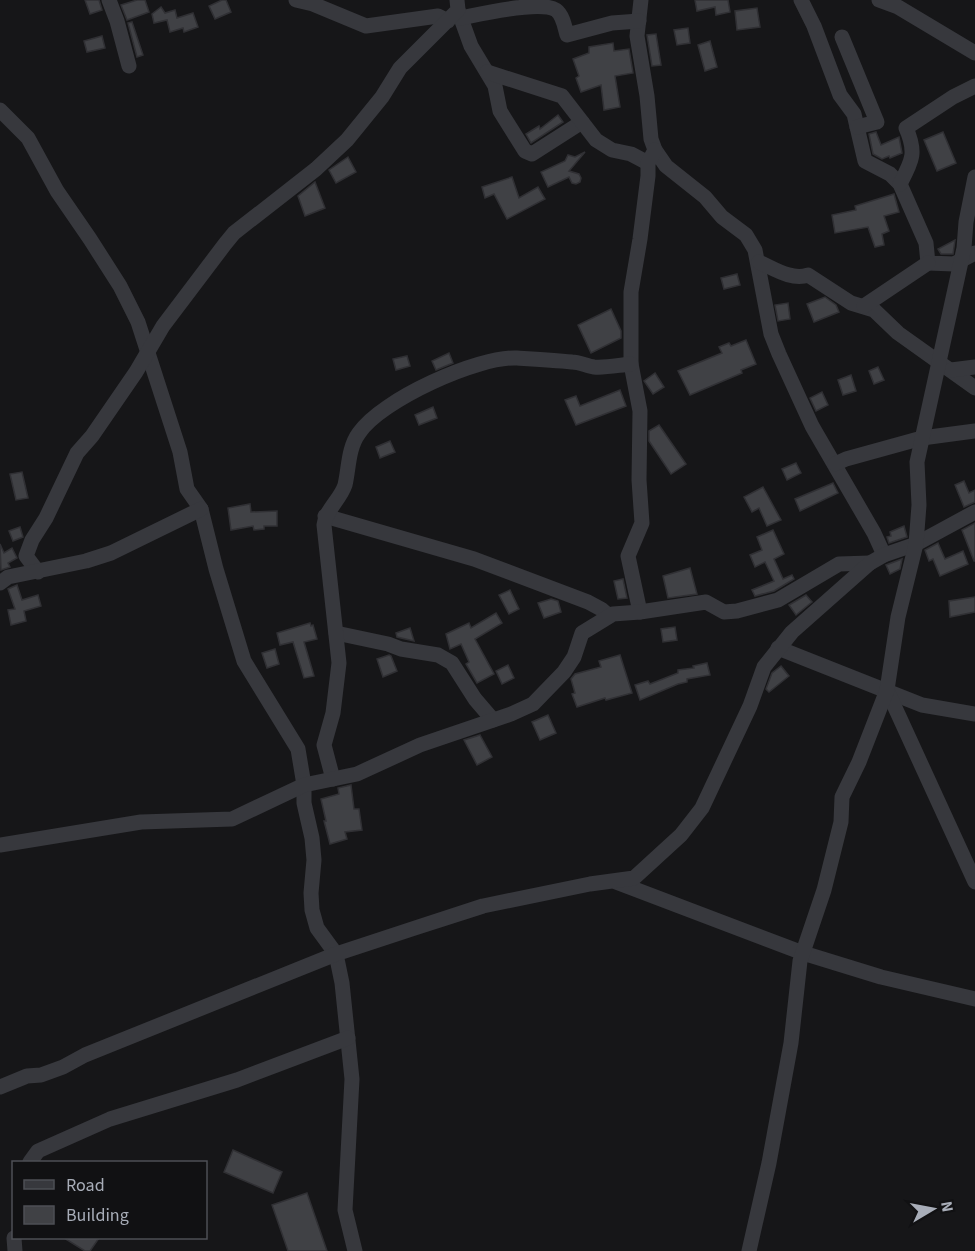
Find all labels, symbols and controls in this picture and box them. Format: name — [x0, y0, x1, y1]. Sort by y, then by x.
legend — [12, 1161, 207, 1239]
text: Road — [66, 1173, 105, 1198]
north arrow — [903, 1179, 963, 1239]
text: N — [935, 1199, 959, 1214]
text: Building — [66, 1203, 129, 1228]

